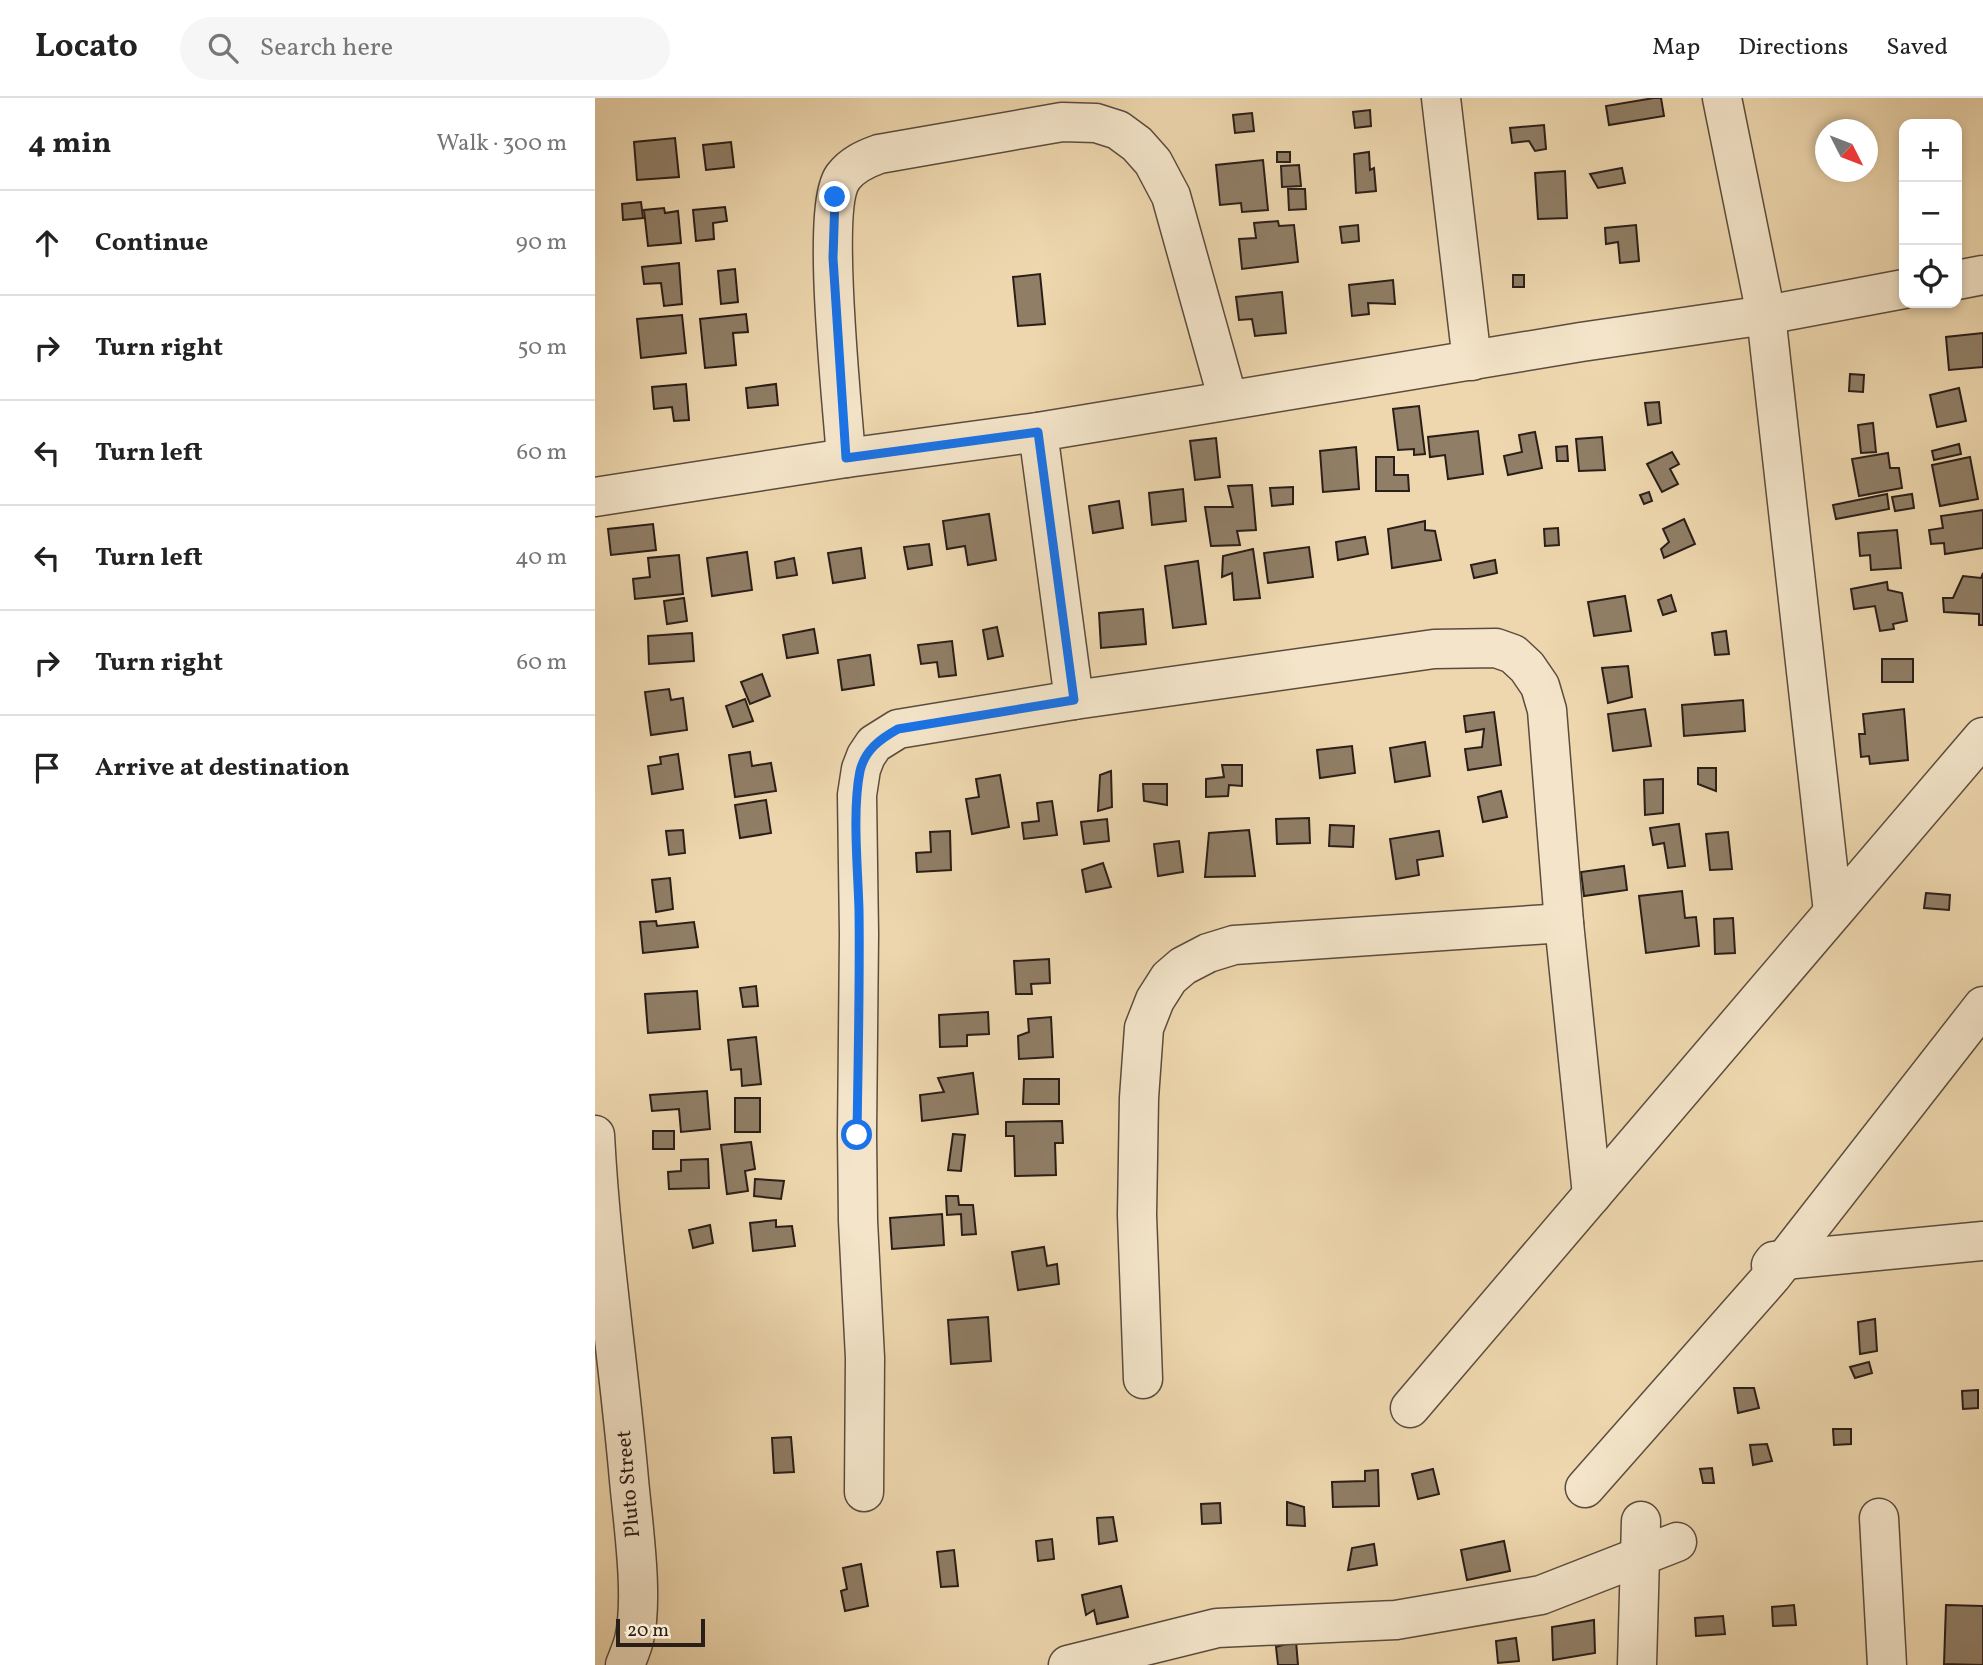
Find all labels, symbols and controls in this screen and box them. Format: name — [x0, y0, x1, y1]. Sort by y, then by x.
search box — [180, 17, 670, 80]
text: Locato — [35, 25, 138, 71]
icon: search — [204, 29, 242, 67]
text: Search here — [260, 30, 393, 66]
text: Map — [1652, 31, 1700, 65]
text: Directions — [1738, 31, 1848, 65]
text: Saved — [1886, 31, 1948, 65]
north arrow — [1815, 119, 1878, 182]
map controls — [1899, 119, 1962, 308]
button: + — [1899, 119, 1962, 182]
text: 4 min — [28, 123, 112, 165]
text: Walk · 300 m — [437, 128, 567, 160]
route end — [819, 181, 850, 212]
button: − — [1899, 182, 1962, 245]
icon: ahead — [28, 224, 66, 262]
text: Continue — [95, 225, 208, 261]
text: 90 m — [516, 227, 567, 259]
button: locate — [1899, 245, 1962, 308]
icon: right — [28, 329, 66, 367]
text: Turn right — [95, 330, 223, 366]
text: 50 m — [518, 332, 567, 364]
icon: left — [28, 434, 66, 472]
text: Turn left — [95, 435, 203, 471]
text: 60 m — [517, 437, 567, 469]
icon: left — [28, 539, 66, 577]
text: Turn left — [95, 540, 203, 576]
text: 40 m — [515, 542, 567, 574]
icon: right — [28, 644, 66, 682]
text: Turn right — [95, 645, 223, 681]
text: 60 m — [517, 647, 567, 679]
icon: arrive — [28, 749, 66, 787]
text: Arrive at destination — [95, 750, 350, 786]
route start — [841, 1119, 872, 1150]
street label: Pluto Street — [610, 1429, 648, 1539]
scale bar — [616, 1616, 705, 1648]
text: 20 m — [627, 1618, 669, 1644]

